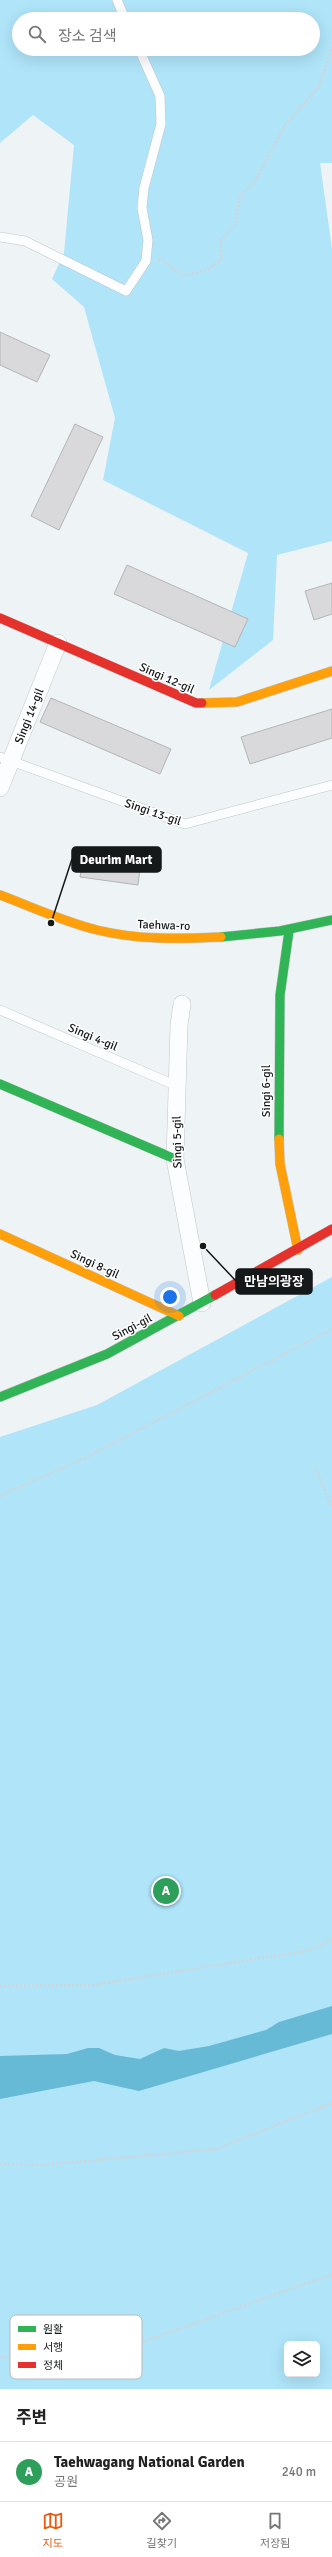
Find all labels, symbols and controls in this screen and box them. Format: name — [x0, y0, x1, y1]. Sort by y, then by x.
search box — [12, 12, 320, 56]
icon: search — [26, 23, 48, 45]
text: 장소 검색 — [58, 27, 117, 45]
street label: Singi 12-gil — [137, 660, 197, 697]
street label: Singi 14-gil — [11, 686, 48, 746]
street label: Singi 13-gil — [123, 796, 184, 829]
callout: Deurim Mart — [72, 847, 161, 872]
text: Deurim Mart — [80, 852, 153, 868]
street label: Taehwa-ro — [137, 917, 191, 934]
street label: Singi 4-gil — [66, 1020, 120, 1055]
street label: Singi 6-gil — [259, 1064, 274, 1117]
street label: Singi 5-gil — [170, 1115, 185, 1168]
street label: Singi 8-gil — [68, 1247, 122, 1283]
callout: 만남의광장 — [236, 1269, 312, 1294]
text: 만남의광장 — [244, 1274, 304, 1290]
your location — [160, 1287, 180, 1307]
street label: Singi-gil — [110, 1310, 155, 1344]
pin: A — [153, 1876, 179, 1906]
legend — [10, 2315, 142, 2379]
text: 원활 — [43, 2323, 63, 2336]
text: 서행 — [43, 2341, 63, 2354]
map controls — [284, 2341, 320, 2377]
button: layers — [284, 2341, 320, 2377]
text: 정체 — [43, 2359, 63, 2372]
text: 주변 — [16, 2407, 47, 2428]
text: Taehwagang National Garden — [54, 2453, 245, 2471]
text: A — [25, 2464, 33, 2480]
text: 240 m — [282, 2464, 316, 2480]
text: 공원 — [54, 2474, 78, 2490]
tab: 지도 — [42, 2510, 64, 2550]
tab: 길찾기 — [147, 2510, 177, 2550]
tab: 저장됨 — [260, 2510, 290, 2550]

